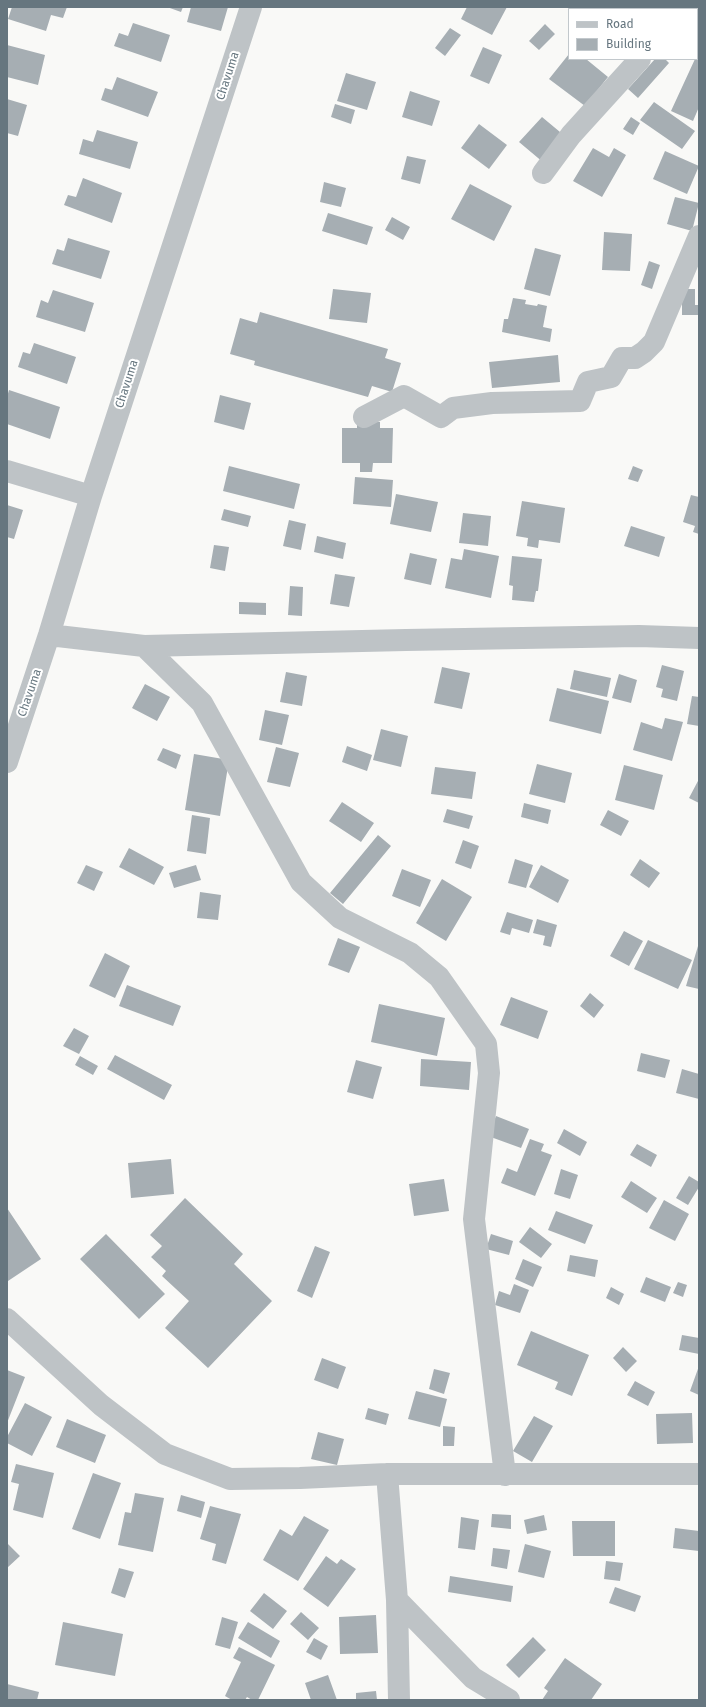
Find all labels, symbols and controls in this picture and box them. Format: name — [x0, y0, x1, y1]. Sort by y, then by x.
legend — [568, 8, 698, 60]
text: Road — [606, 17, 634, 31]
text: Building — [606, 37, 651, 51]
street label: Chavuma — [213, 50, 243, 102]
street label: Chavuma — [112, 358, 142, 410]
street label: Chavuma — [15, 667, 45, 719]

